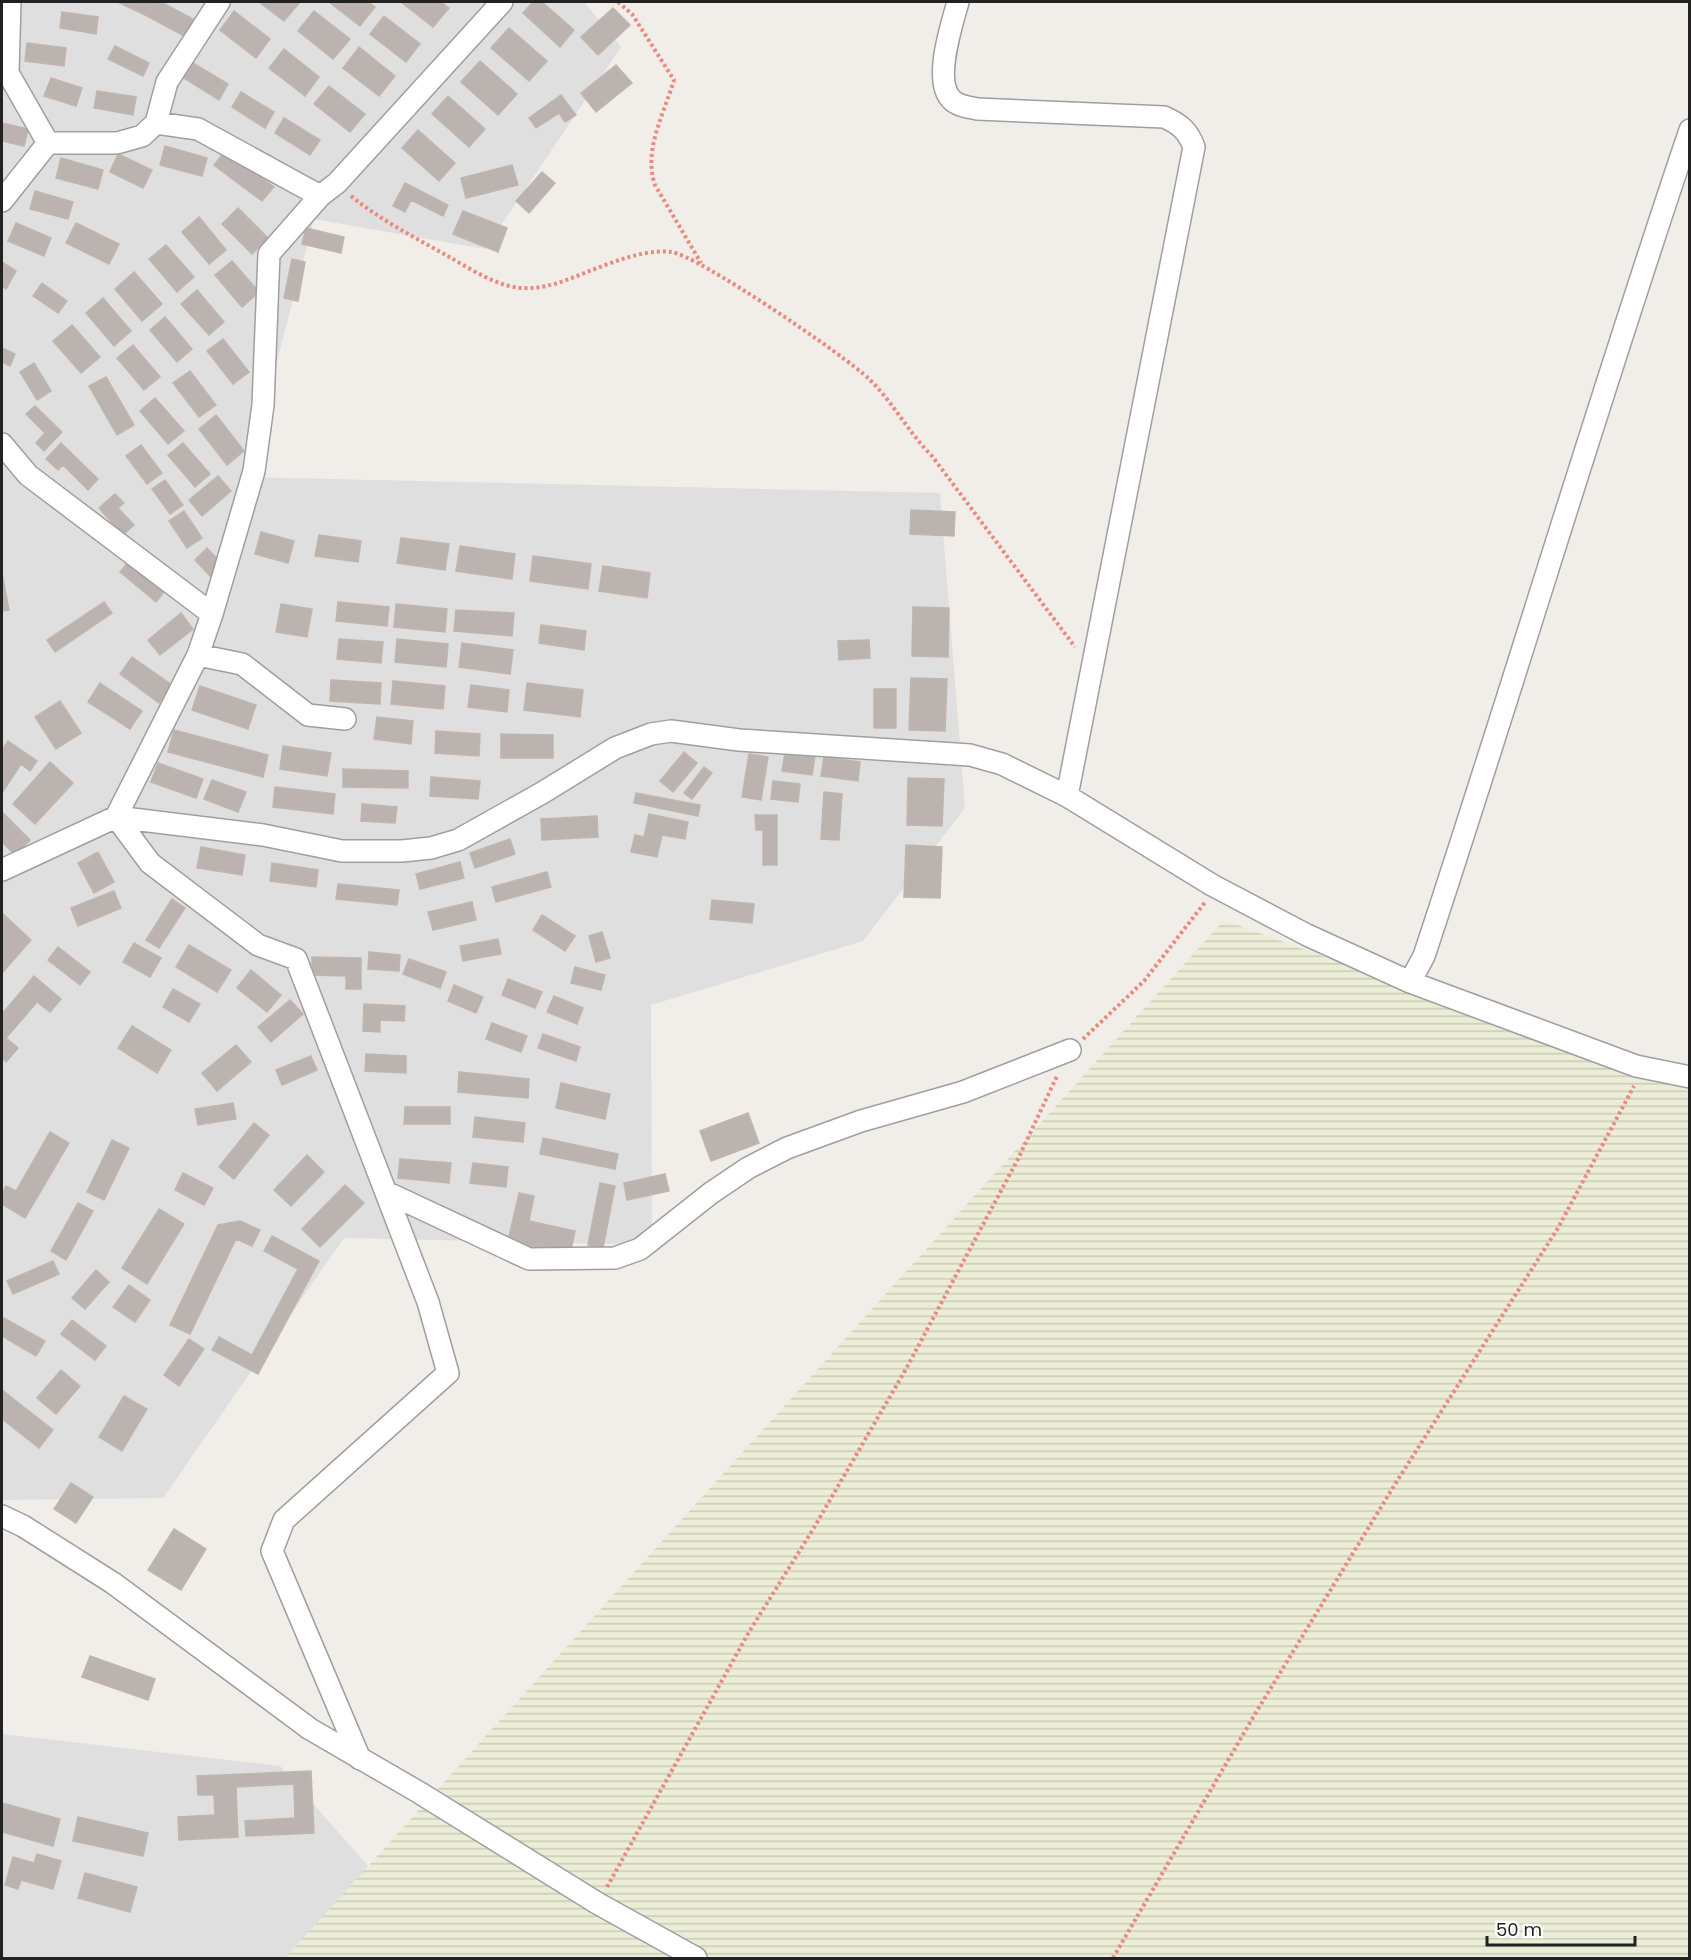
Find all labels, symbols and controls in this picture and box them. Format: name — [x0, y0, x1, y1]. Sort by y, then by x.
scale bar — [1487, 1909, 1636, 1947]
text: 50 m — [1496, 1917, 1542, 1942]

